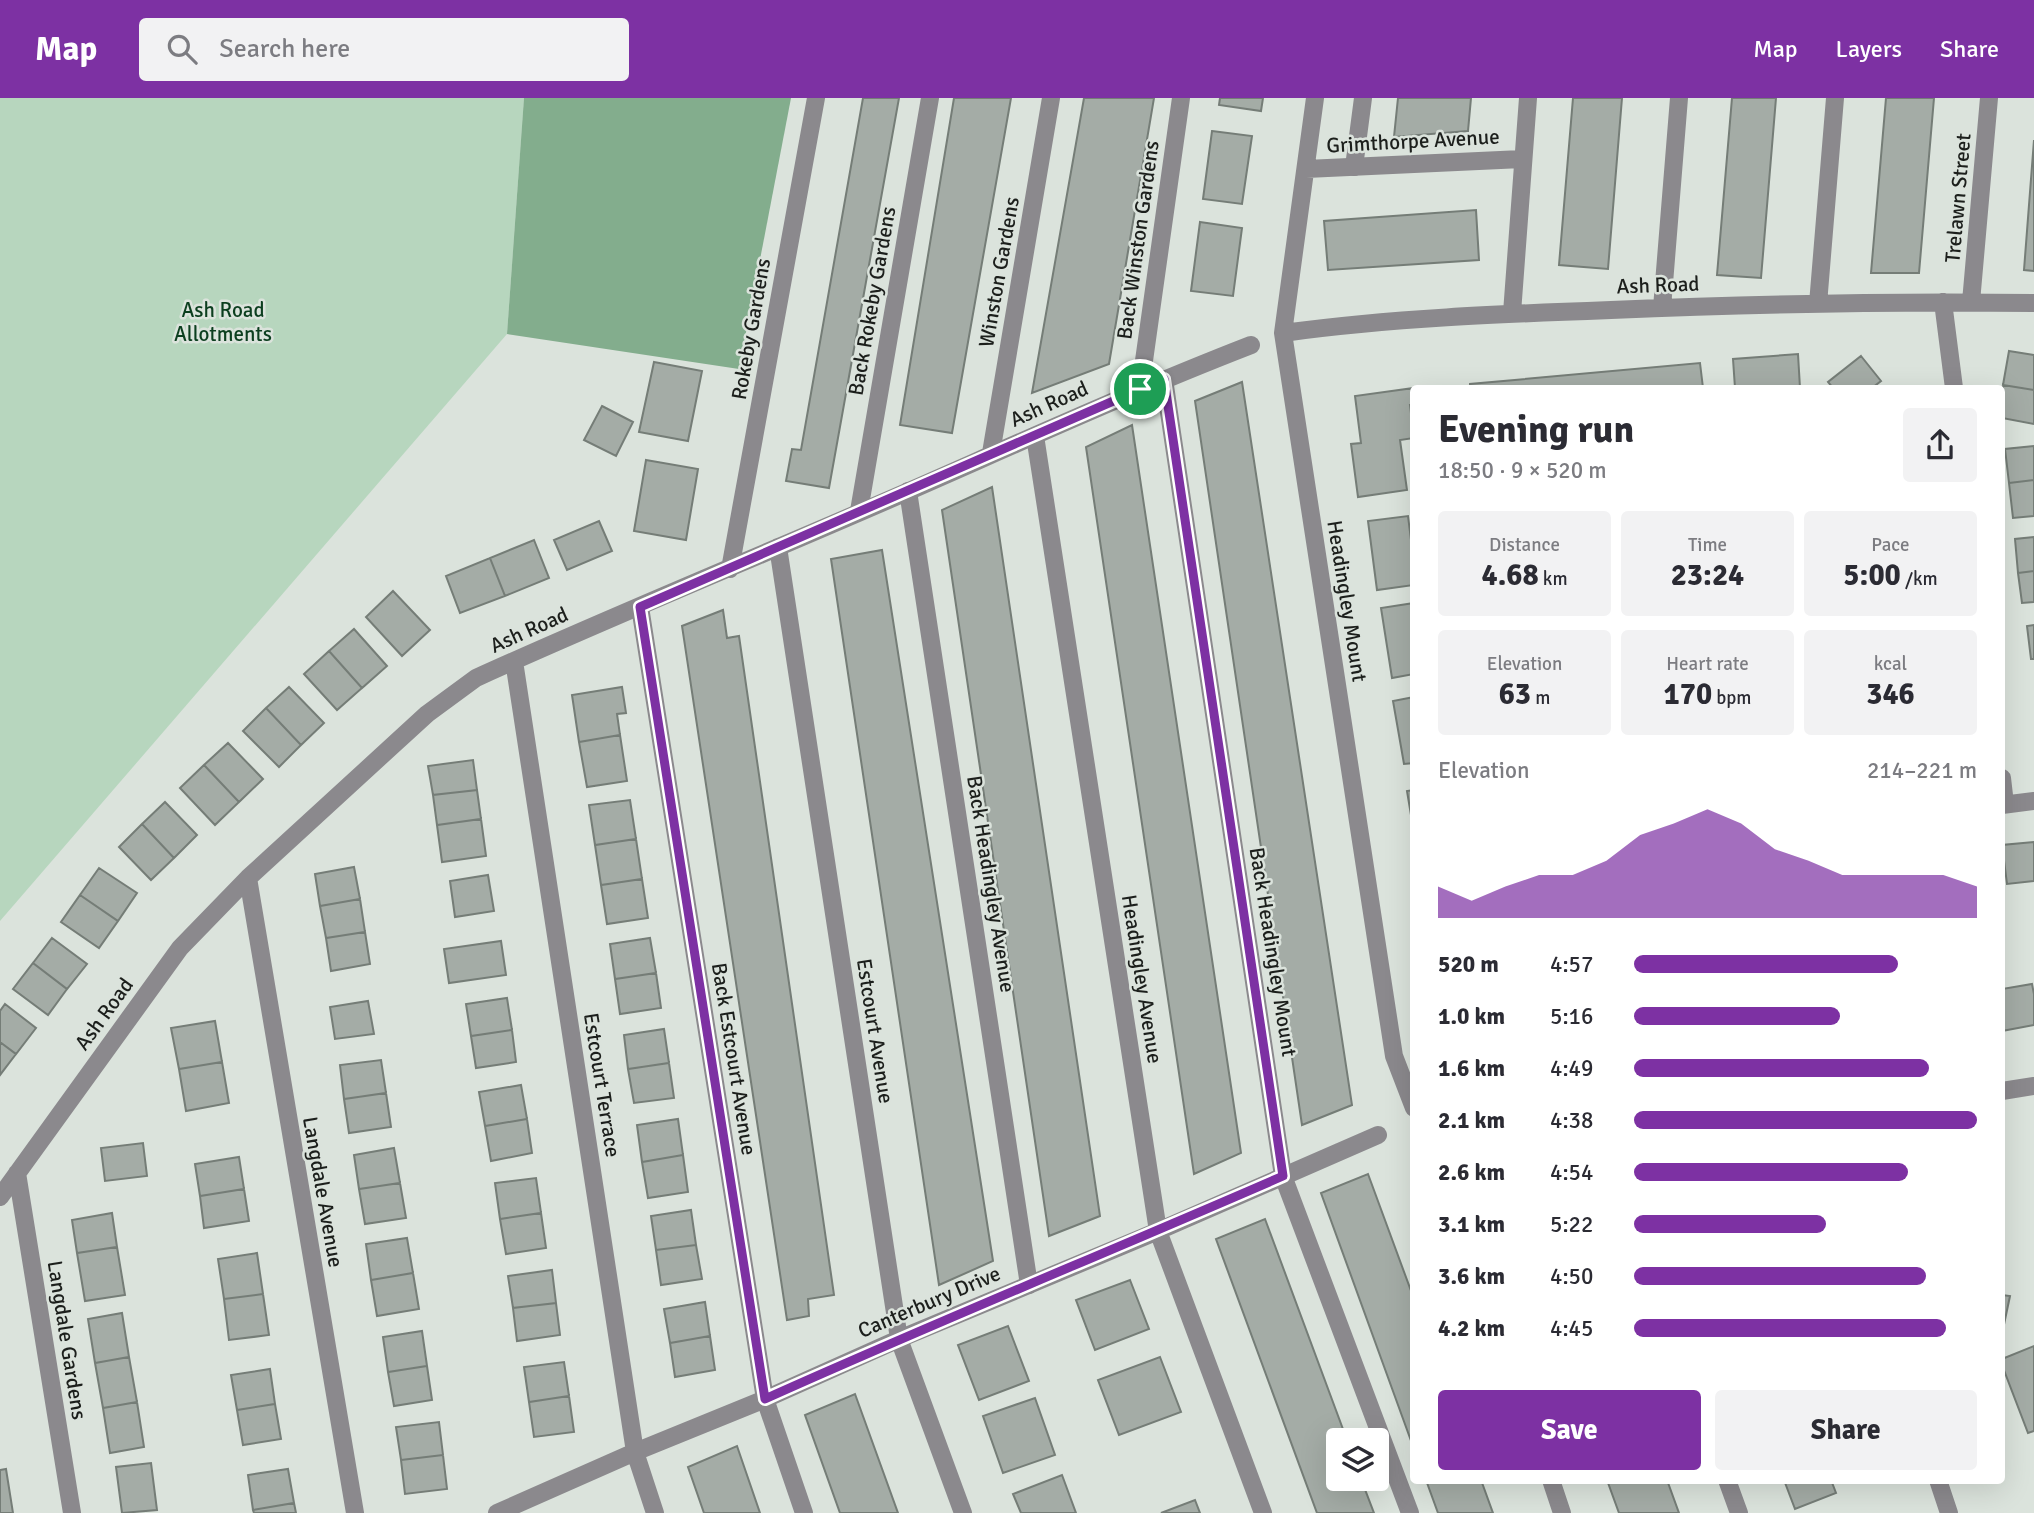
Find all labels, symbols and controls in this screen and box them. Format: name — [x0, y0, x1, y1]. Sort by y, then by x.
search box — [139, 18, 629, 81]
text: Map — [35, 29, 97, 70]
icon: search — [163, 30, 201, 68]
text: Search here — [219, 33, 350, 65]
text: Map — [1753, 34, 1798, 64]
text: Layers — [1836, 34, 1902, 64]
text: Share — [1940, 34, 1999, 64]
street label: Grimthorpe Avenue — [1326, 123, 1500, 159]
street label: Trelawn Street — [1939, 132, 1977, 264]
street label: Back Winston Gardens — [1111, 139, 1165, 341]
street label: Winston Gardens — [973, 195, 1025, 349]
street label: Back Rokeby Gardens — [843, 204, 901, 398]
street label: Rokeby Gardens — [726, 256, 776, 402]
street label: Ash Road — [1616, 271, 1700, 299]
park label: Ash Road Allotments — [174, 297, 272, 347]
pin — [1110, 359, 1170, 419]
icon: arrive — [1121, 370, 1159, 408]
street label: Ash Road — [1006, 375, 1092, 433]
text: Evening run — [1438, 406, 1634, 453]
button: share — [1903, 408, 1977, 482]
text: 18:50 · 9 × 520 m — [1438, 456, 1607, 485]
street label: Headingley Mount — [1321, 518, 1373, 684]
text: Distance — [1489, 533, 1560, 557]
text: Time — [1688, 533, 1727, 557]
text: Pace — [1871, 533, 1910, 557]
text: 4.68 — [1481, 557, 1539, 594]
text: 23:24 — [1671, 557, 1744, 594]
text: 5:00 — [1843, 557, 1901, 594]
text: km — [1539, 567, 1568, 591]
text: /km — [1901, 567, 1938, 591]
street label: Ash Road — [486, 601, 572, 659]
text: Elevation — [1487, 652, 1562, 676]
text: Heart rate — [1666, 652, 1749, 676]
text: kcal — [1874, 652, 1907, 676]
text: 63 — [1499, 676, 1531, 713]
text: 170 — [1663, 676, 1712, 713]
text: 346 — [1866, 676, 1915, 713]
text: m — [1531, 686, 1550, 710]
text: bpm — [1712, 686, 1752, 710]
text: Elevation — [1438, 756, 1530, 785]
text: 214–221 m — [1867, 756, 1977, 785]
street label: Back Headingley Avenue — [961, 774, 1021, 994]
street label: Back Headingley Mount — [1244, 845, 1302, 1059]
street label: Headingley Avenue — [1116, 893, 1168, 1065]
text: 520 m — [1438, 950, 1499, 979]
text: 4:57 — [1550, 950, 1593, 979]
street label: Estcourt Avenue — [851, 957, 899, 1105]
street label: Back Estcourt Avenue — [706, 961, 762, 1157]
street label: Ash Road — [69, 973, 139, 1055]
text: 1.0 km — [1438, 1002, 1505, 1031]
text: 5:16 — [1550, 1002, 1593, 1031]
street label: Estcourt Terrace — [578, 1011, 626, 1159]
text: 1.6 km — [1438, 1054, 1505, 1083]
text: 4:49 — [1550, 1054, 1593, 1083]
text: 2.1 km — [1438, 1106, 1505, 1135]
text: 4:38 — [1550, 1106, 1593, 1135]
street label: Langdale Avenue — [297, 1115, 349, 1269]
text: 2.6 km — [1438, 1158, 1505, 1187]
text: 4:54 — [1550, 1158, 1593, 1187]
text: 3.1 km — [1438, 1210, 1505, 1239]
text: 5:22 — [1550, 1210, 1593, 1239]
street label: Langdale Gardens — [42, 1259, 92, 1421]
street label: Canterbury Drive — [854, 1260, 1004, 1344]
text: 3.6 km — [1438, 1262, 1505, 1291]
text: 4:50 — [1550, 1262, 1593, 1291]
text: 4.2 km — [1438, 1314, 1505, 1343]
text: 4:45 — [1550, 1314, 1593, 1343]
button: Save — [1438, 1390, 1701, 1470]
button: Share — [1715, 1390, 1977, 1470]
map controls — [1326, 1428, 1389, 1491]
button: layers — [1326, 1428, 1389, 1491]

